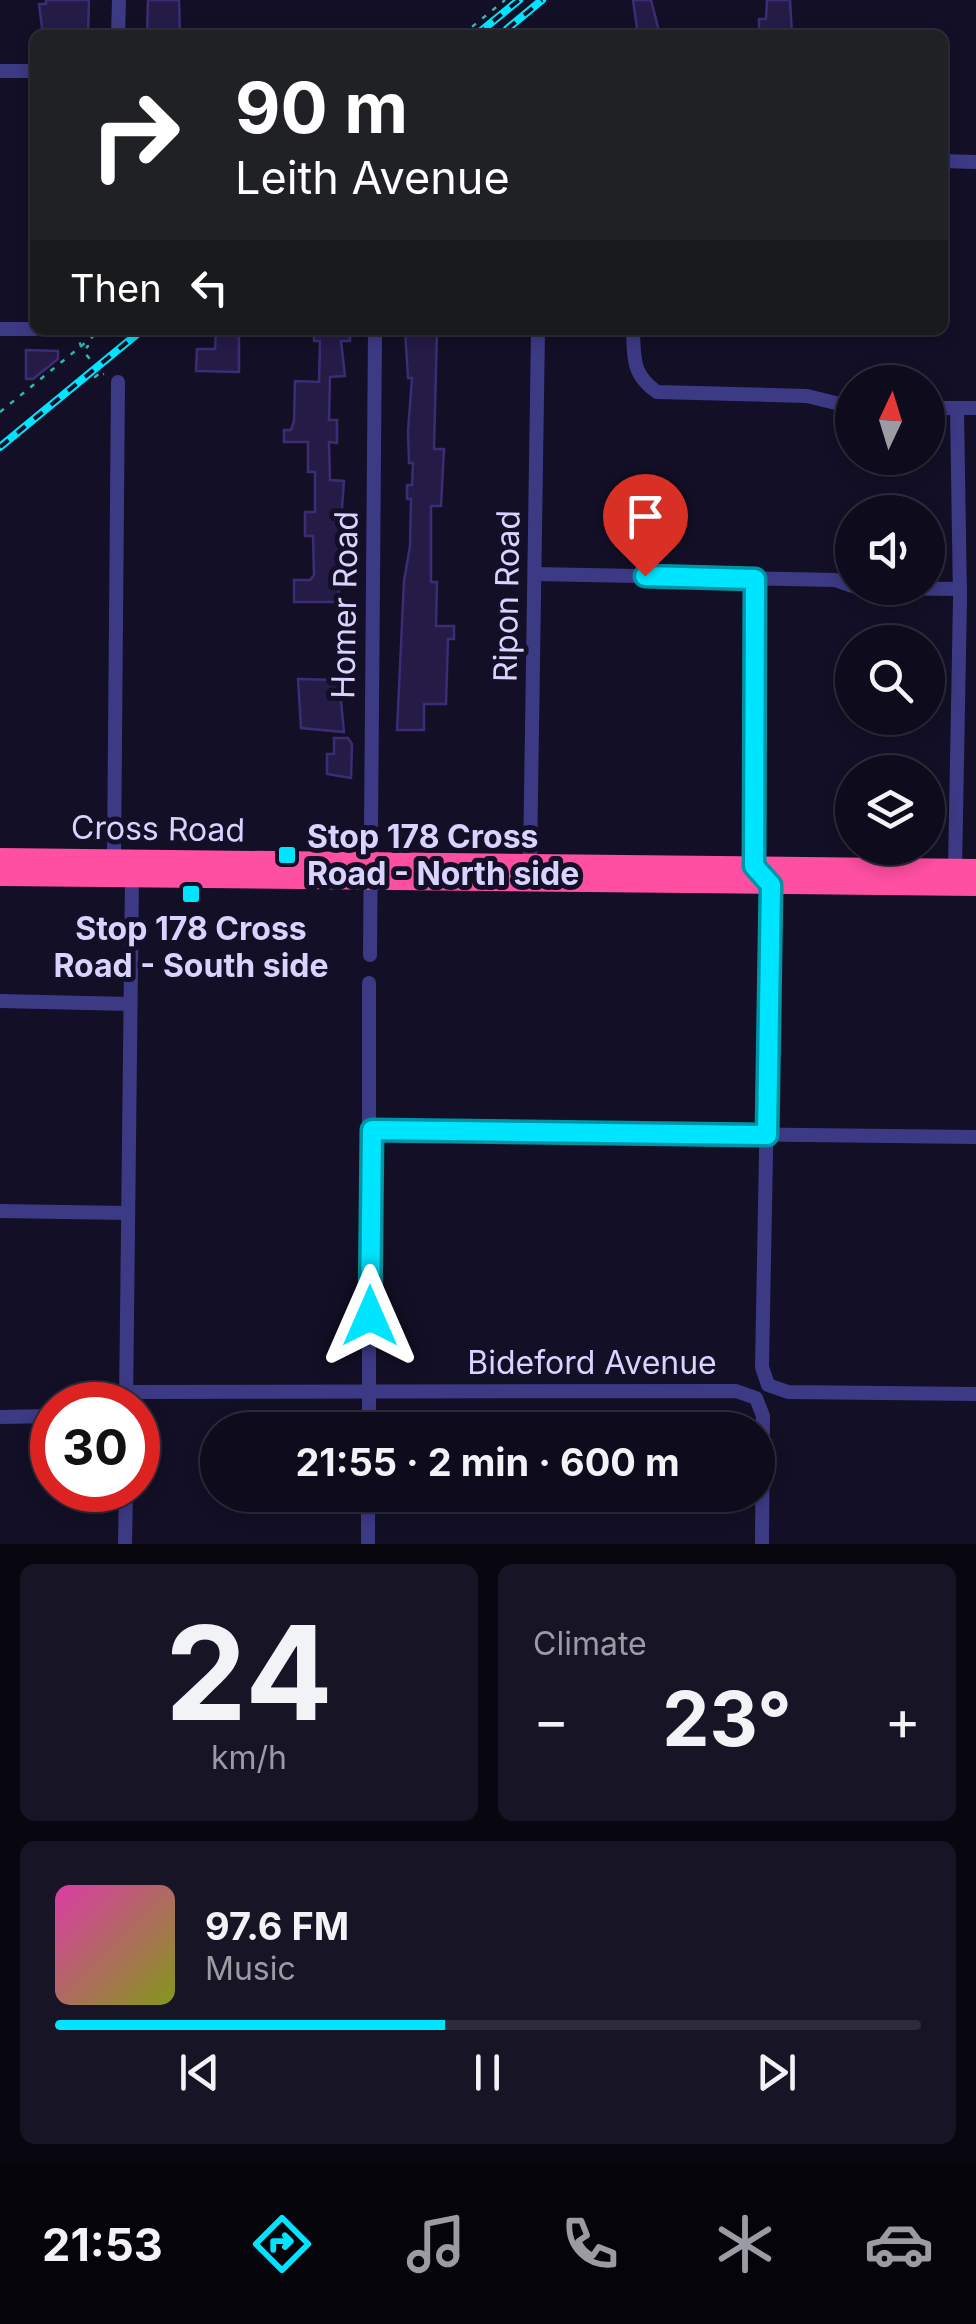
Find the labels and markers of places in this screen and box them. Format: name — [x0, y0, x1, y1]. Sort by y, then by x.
pin — [603, 474, 688, 577]
place label: Stop 178 Cross Road - North side — [307, 817, 579, 893]
marker: Stop 178 Cross Road - North side — [276, 844, 298, 866]
marker: Stop 178 Cross Road - South side — [180, 883, 202, 905]
place label: Stop 178 Cross Road - South side — [53, 909, 329, 985]

